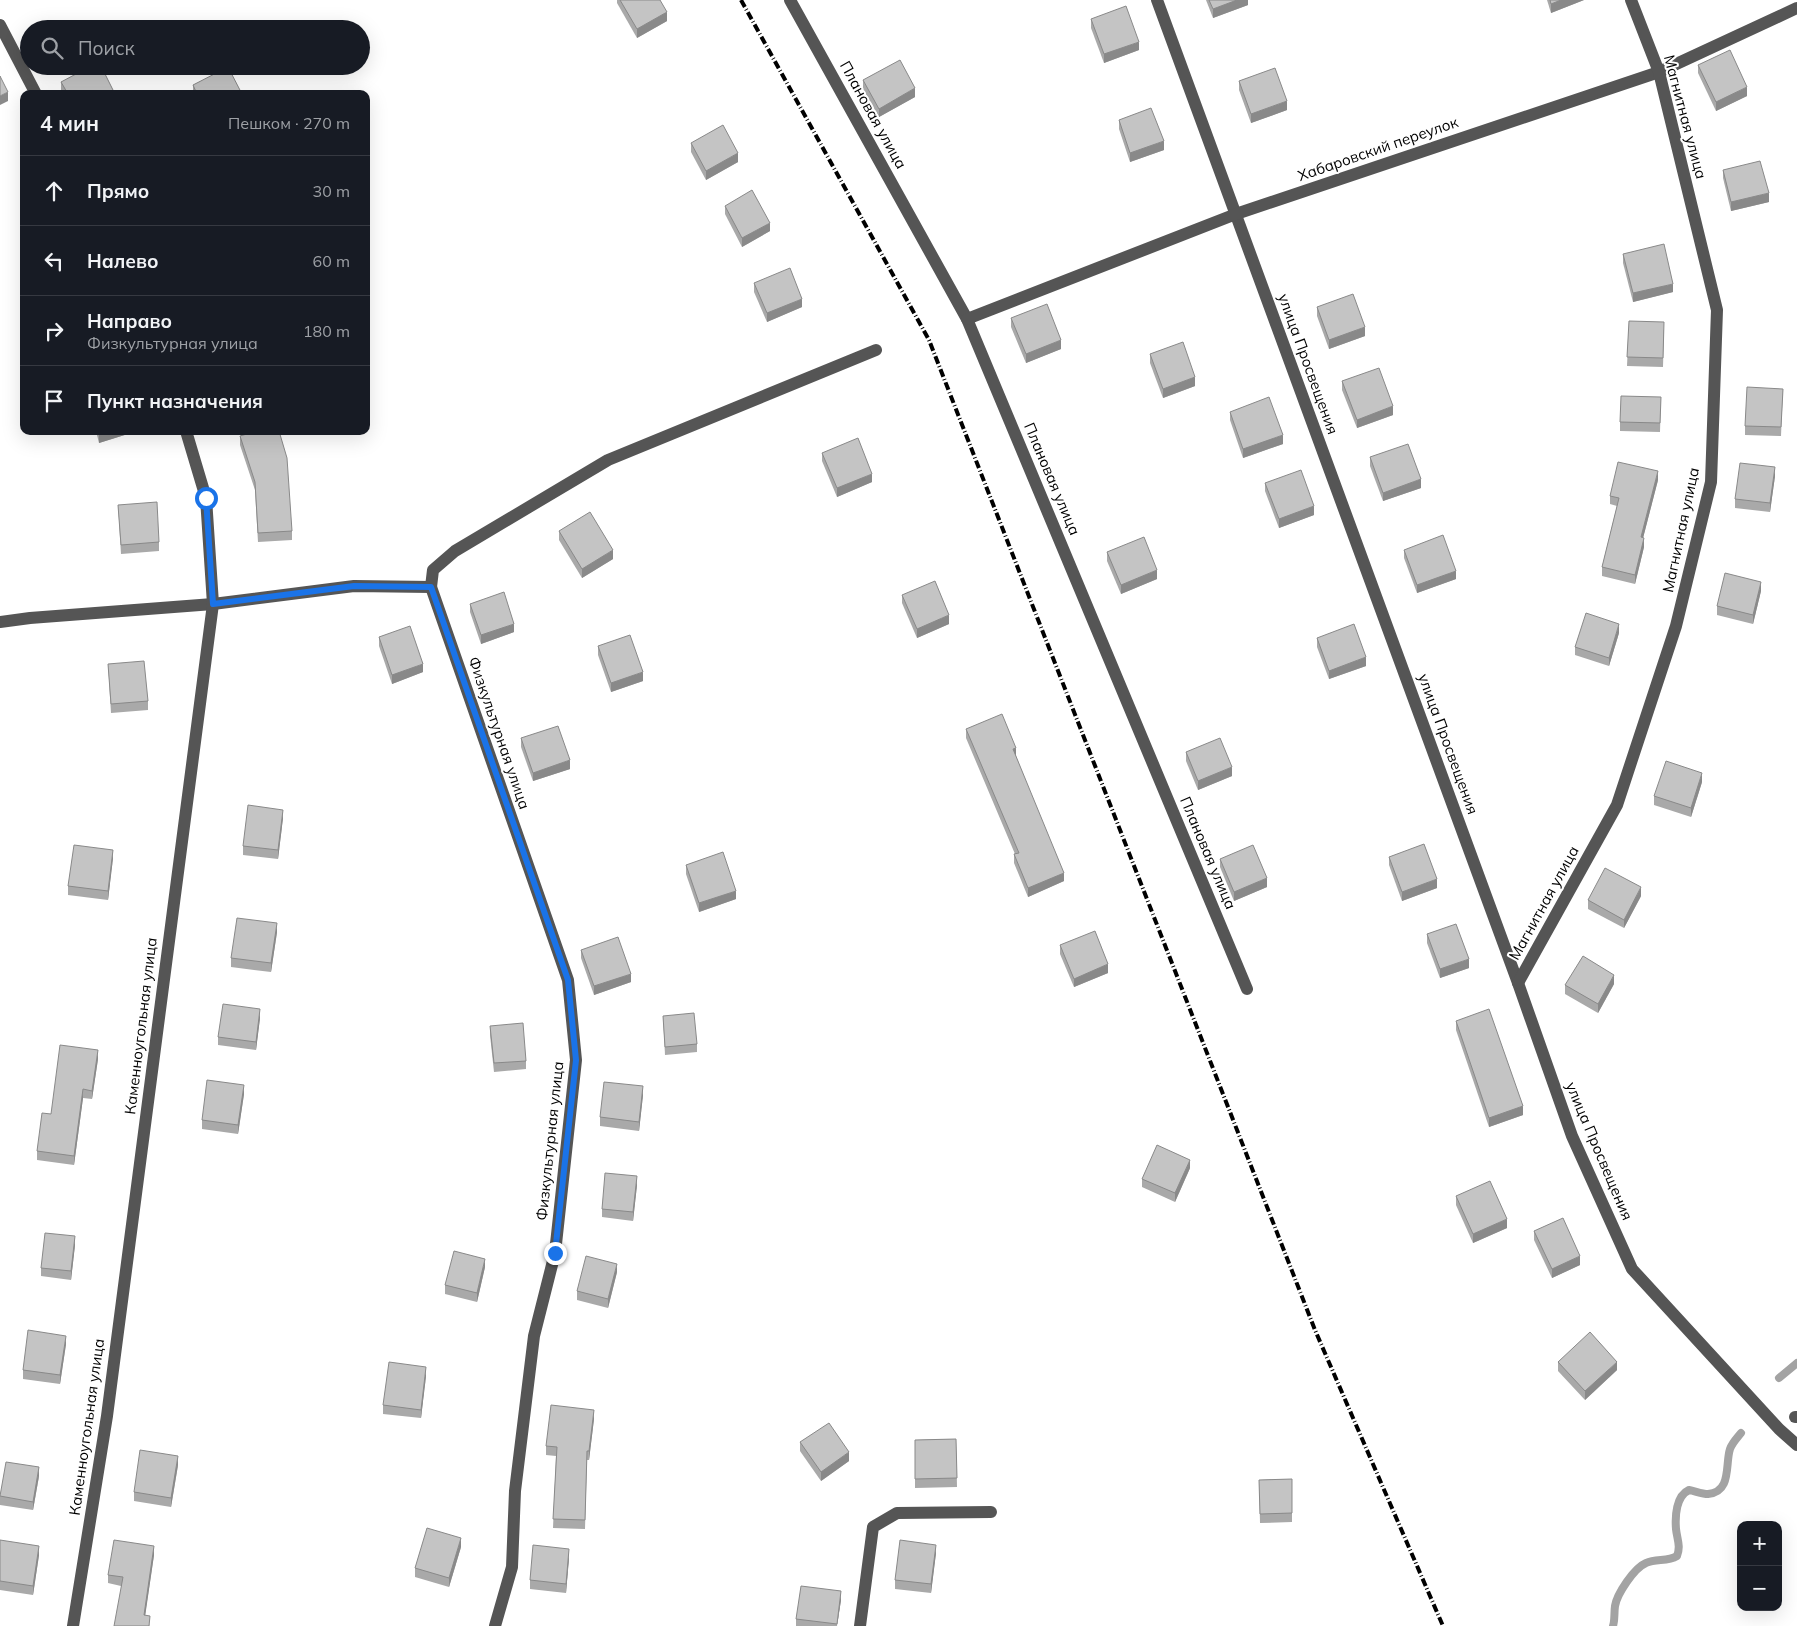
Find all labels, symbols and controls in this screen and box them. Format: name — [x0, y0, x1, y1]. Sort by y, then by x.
search box — [20, 20, 370, 75]
icon: search — [38, 34, 66, 62]
text: Поиск — [78, 36, 135, 60]
street label: Магнитная улица — [1660, 53, 1711, 181]
street label: Плановая улица — [836, 57, 911, 172]
text: 4 мин — [40, 110, 99, 136]
street label: Хабаровский переулок — [1295, 112, 1461, 185]
text: Пешком · 270 m — [228, 113, 350, 133]
icon: ahead — [40, 177, 68, 205]
text: Прямо — [87, 179, 149, 203]
text: 30 m — [313, 181, 350, 201]
icon: left — [40, 247, 68, 275]
text: Налево — [87, 249, 159, 273]
text: 60 m — [313, 251, 350, 271]
street label: улица Просвещения — [1274, 291, 1343, 437]
text: Направо — [87, 309, 172, 333]
icon: right — [40, 317, 68, 345]
text: 180 m — [303, 321, 350, 341]
text: Физкультурная улица — [87, 333, 258, 353]
icon: arrive — [40, 387, 68, 415]
text: Пункт назначения — [87, 389, 263, 413]
street label: Плановая улица — [1020, 420, 1085, 538]
street label: Магнитная улица — [1658, 466, 1703, 594]
route start — [195, 487, 218, 510]
street label: Физкультурная улица — [464, 654, 535, 812]
street label: улица Просвещения — [1414, 671, 1483, 817]
street label: Плановая улица — [1176, 794, 1241, 912]
street label: Магнитная улица — [1504, 842, 1583, 963]
street label: Каменноугольная улица — [120, 936, 161, 1116]
street label: Физкультурная улица — [532, 1060, 567, 1222]
street label: улица Просвещения — [1562, 1079, 1637, 1223]
route end — [544, 1242, 567, 1265]
street label: Каменноугольная улица — [65, 1337, 108, 1517]
map controls — [1737, 1521, 1782, 1611]
button: + — [1737, 1521, 1782, 1566]
button: − — [1737, 1566, 1782, 1611]

